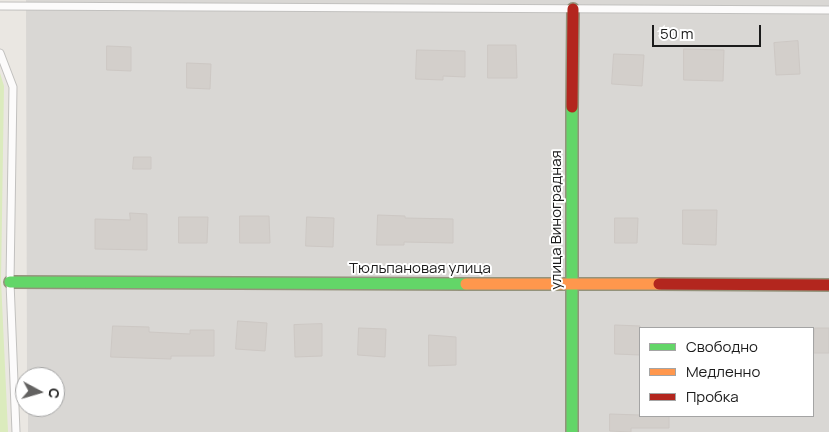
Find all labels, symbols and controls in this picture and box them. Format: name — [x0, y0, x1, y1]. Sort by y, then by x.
scale bar — [654, 15, 763, 47]
text: 50 m — [660, 23, 694, 44]
street label: улица Виноградная — [548, 150, 566, 290]
street label: Тюльпановая улица — [349, 260, 491, 278]
legend — [639, 327, 814, 417]
text: Свободно — [686, 336, 758, 357]
text: Медленно — [686, 361, 760, 382]
north arrow — [15, 367, 65, 417]
text: Пробка — [686, 386, 739, 407]
text: С — [44, 387, 64, 400]

